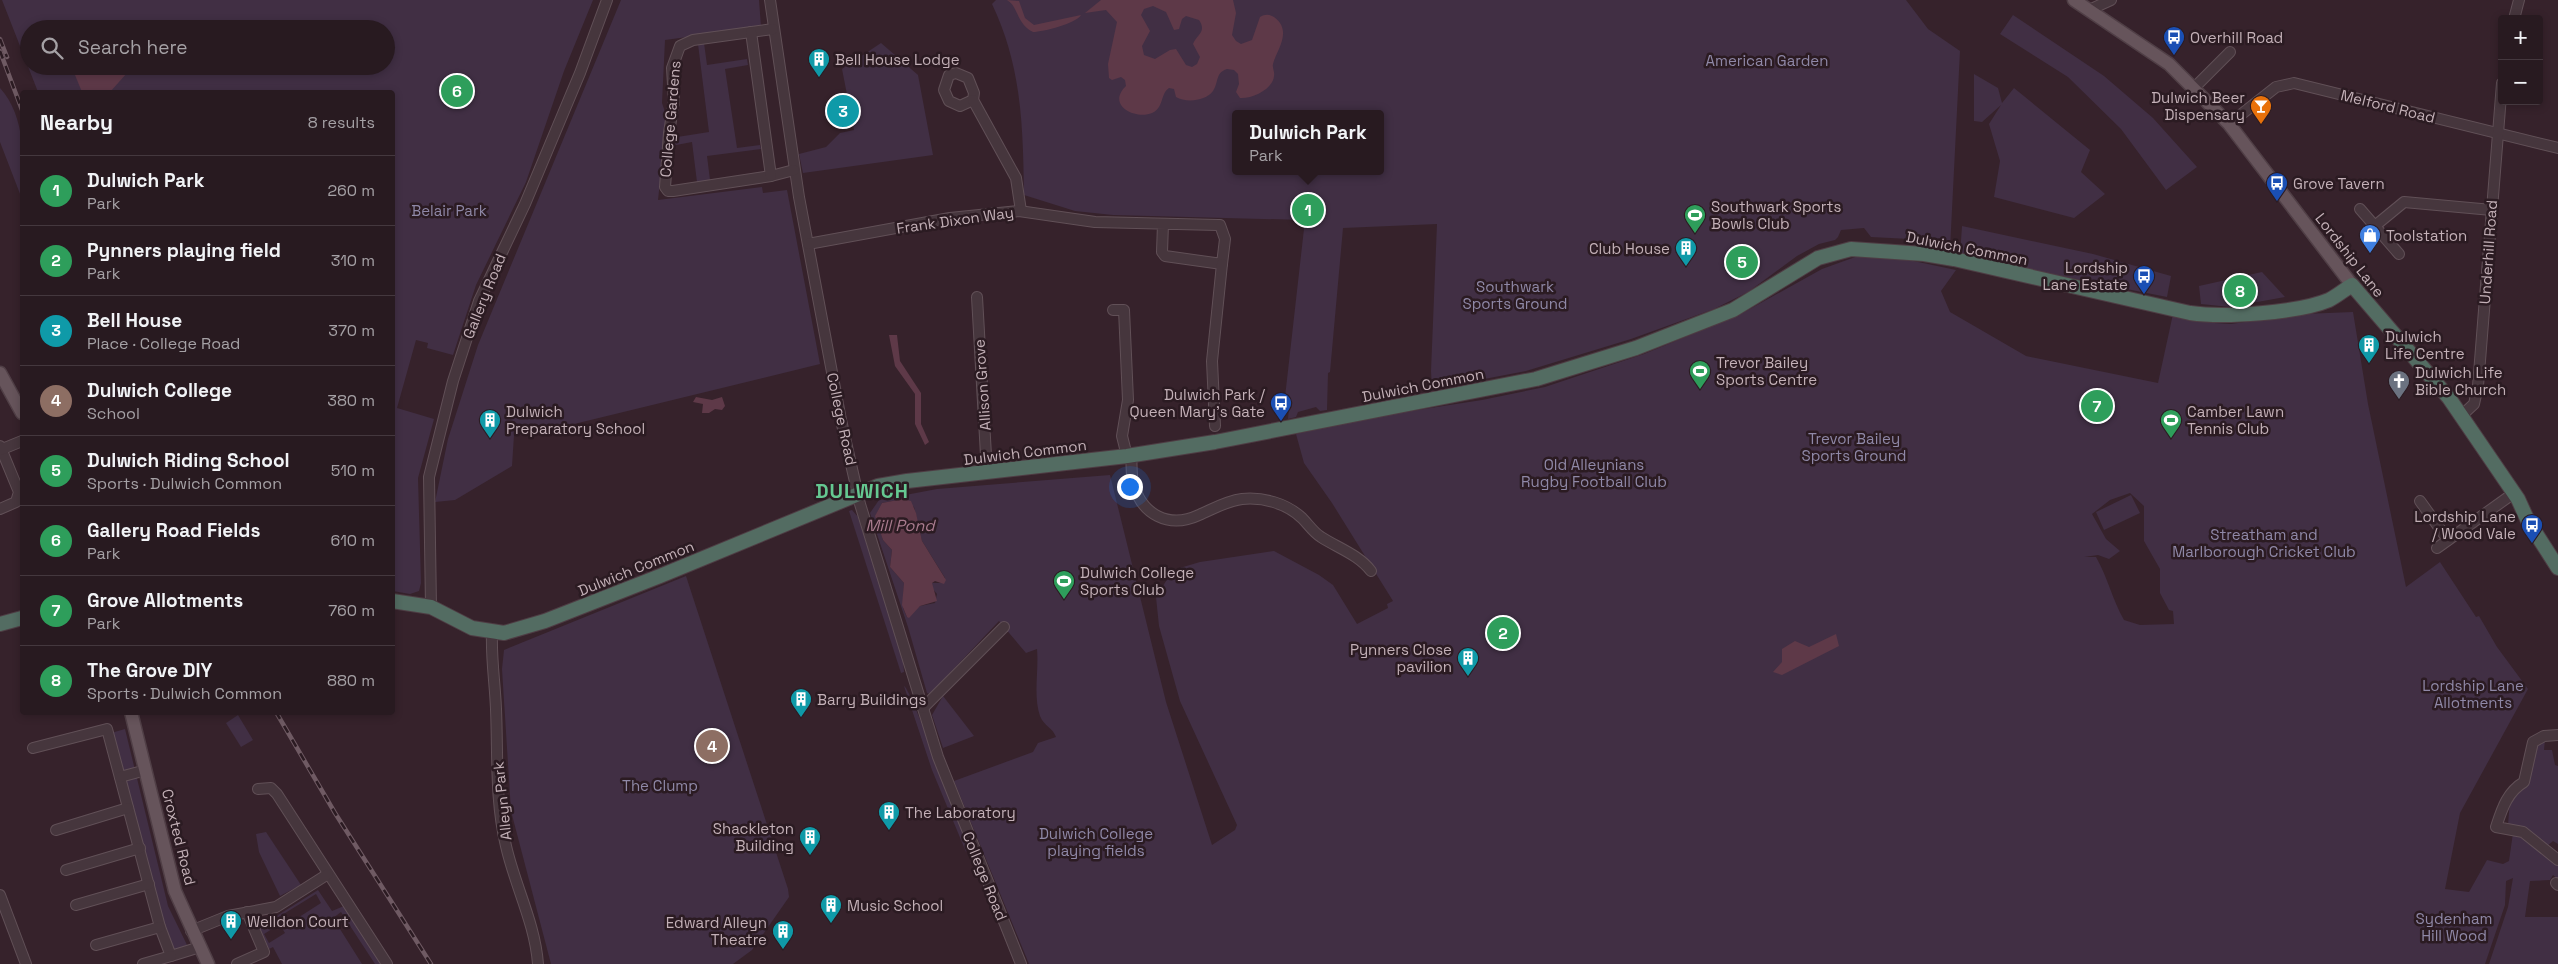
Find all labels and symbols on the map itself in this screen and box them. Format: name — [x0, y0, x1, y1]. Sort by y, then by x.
bus stop icon: Overhill Road — [2162, 25, 2186, 56]
place label: Overhill Road — [2190, 28, 2283, 47]
building icon: Bell House Lodge — [807, 47, 831, 78]
place label: Bell House Lodge — [835, 50, 960, 69]
park label: American Garden — [1706, 51, 1828, 70]
street label: College Gardens — [655, 60, 685, 178]
pin: 6 — [441, 72, 473, 110]
street label: Melford Road — [2339, 85, 2437, 127]
place label: Dulwich Beer Dispensary — [2151, 88, 2245, 124]
pin: 3 — [827, 92, 859, 130]
bar icon: Dulwich Beer Dispensary — [2249, 94, 2273, 125]
bus stop icon: Grove Tavern — [2265, 171, 2289, 202]
place label: Grove Tavern — [2293, 174, 2385, 193]
pin: 1 — [1292, 191, 1324, 229]
place label: Southwark Sports Bowls Club — [1711, 197, 1841, 233]
street label: Underhill Road — [2475, 199, 2501, 305]
park label: Belair Park — [411, 201, 487, 220]
street label: Frank Dixon Way — [895, 202, 1015, 238]
sports icon: Southwark Sports Bowls Club — [1683, 203, 1707, 234]
street label: Lordship Lane — [2311, 209, 2389, 301]
shop icon: Toolstation — [2358, 223, 2382, 254]
place label: Toolstation — [2386, 226, 2467, 245]
street label: Dulwich Common — [1904, 227, 2030, 269]
building icon: Club House — [1674, 236, 1698, 267]
place label: Club House — [1589, 239, 1670, 258]
pin: 5 — [1726, 243, 1758, 281]
street label: Gallery Road — [458, 251, 510, 341]
place label: Lordship Lane Estate — [2043, 258, 2128, 294]
bus stop icon: Lordship Lane Estate — [2132, 264, 2156, 295]
pin: 8 — [2224, 272, 2256, 310]
park label: Southwark Sports Ground — [1462, 277, 1568, 313]
place label: Dulwich Life Centre — [2385, 327, 2465, 363]
building icon: Dulwich Life Centre — [2357, 333, 2381, 364]
street label: Allison Grove — [969, 339, 995, 431]
place label: Trevor Bailey Sports Centre — [1716, 353, 1817, 389]
sports icon: Trevor Bailey Sports Centre — [1688, 359, 1712, 390]
place label: Dulwich Life Bible Church — [2415, 363, 2506, 399]
street label: Dulwich Common — [1360, 364, 1486, 406]
church icon: Dulwich Life Bible Church — [2387, 369, 2411, 400]
street label: College Road — [823, 371, 861, 467]
place label: Dulwich Park / Queen Mary's Gate — [1130, 385, 1265, 421]
pin: 7 — [2081, 387, 2113, 425]
bus stop icon: Dulwich Park / Queen Mary's Gate — [1269, 391, 1293, 422]
place label: Dulwich Preparatory School — [506, 402, 645, 438]
place label: Camber Lawn Tennis Club — [2187, 402, 2284, 438]
building icon: Dulwich Preparatory School — [478, 408, 502, 439]
sports icon: Camber Lawn Tennis Club — [2159, 408, 2183, 439]
park label: Trevor Bailey Sports Ground — [1801, 429, 1907, 465]
street label: Dulwich Common — [962, 435, 1088, 469]
park label: Old Alleynians Rugby Football Club — [1521, 455, 1667, 491]
your location — [1117, 474, 1143, 500]
district label: DULWICH — [815, 478, 909, 504]
place label: Lordship Lane / Wood Vale — [2414, 507, 2516, 543]
bus stop icon: Lordship Lane / Wood Vale — [2520, 513, 2544, 544]
water label: Mill Pond — [865, 515, 936, 536]
park label: Streatham and Marlborough Cricket Club — [2172, 525, 2356, 561]
street label: Dulwich Common — [575, 536, 697, 600]
place label: Dulwich College Sports Club — [1080, 563, 1194, 599]
sports icon: Dulwich College Sports Club — [1052, 569, 1076, 600]
pin: 2 — [1487, 614, 1519, 652]
place label: Pynners Close pavilion — [1350, 640, 1452, 676]
building icon: Pynners Close pavilion — [1456, 646, 1480, 677]
park label: Lordship Lane Allotments — [2422, 676, 2524, 712]
building icon: Barry Buildings — [789, 687, 813, 718]
place label: Barry Buildings — [817, 690, 926, 709]
pin: 4 — [696, 727, 728, 765]
street label: Alleyn Park — [488, 761, 516, 841]
park label: The Clump — [622, 776, 698, 795]
street label: Croxted Road — [158, 787, 200, 887]
building icon: The Laboratory — [877, 800, 901, 831]
place label: The Laboratory — [905, 803, 1016, 822]
place label: Shackleton Building — [713, 819, 794, 855]
park label: Dulwich College playing fields — [1039, 824, 1153, 860]
building icon: Shackleton Building — [798, 825, 822, 856]
street label: College Road — [959, 829, 1011, 923]
building icon: Music School — [819, 893, 843, 924]
place label: Music School — [847, 896, 943, 915]
building icon: Welldon Court — [219, 909, 243, 940]
park label: Sydenham Hill Wood — [2416, 909, 2492, 945]
place label: Welldon Court — [247, 912, 349, 931]
place label: Edward Alleyn Theatre — [666, 913, 767, 949]
building icon: Edward Alleyn Theatre — [771, 919, 795, 950]

